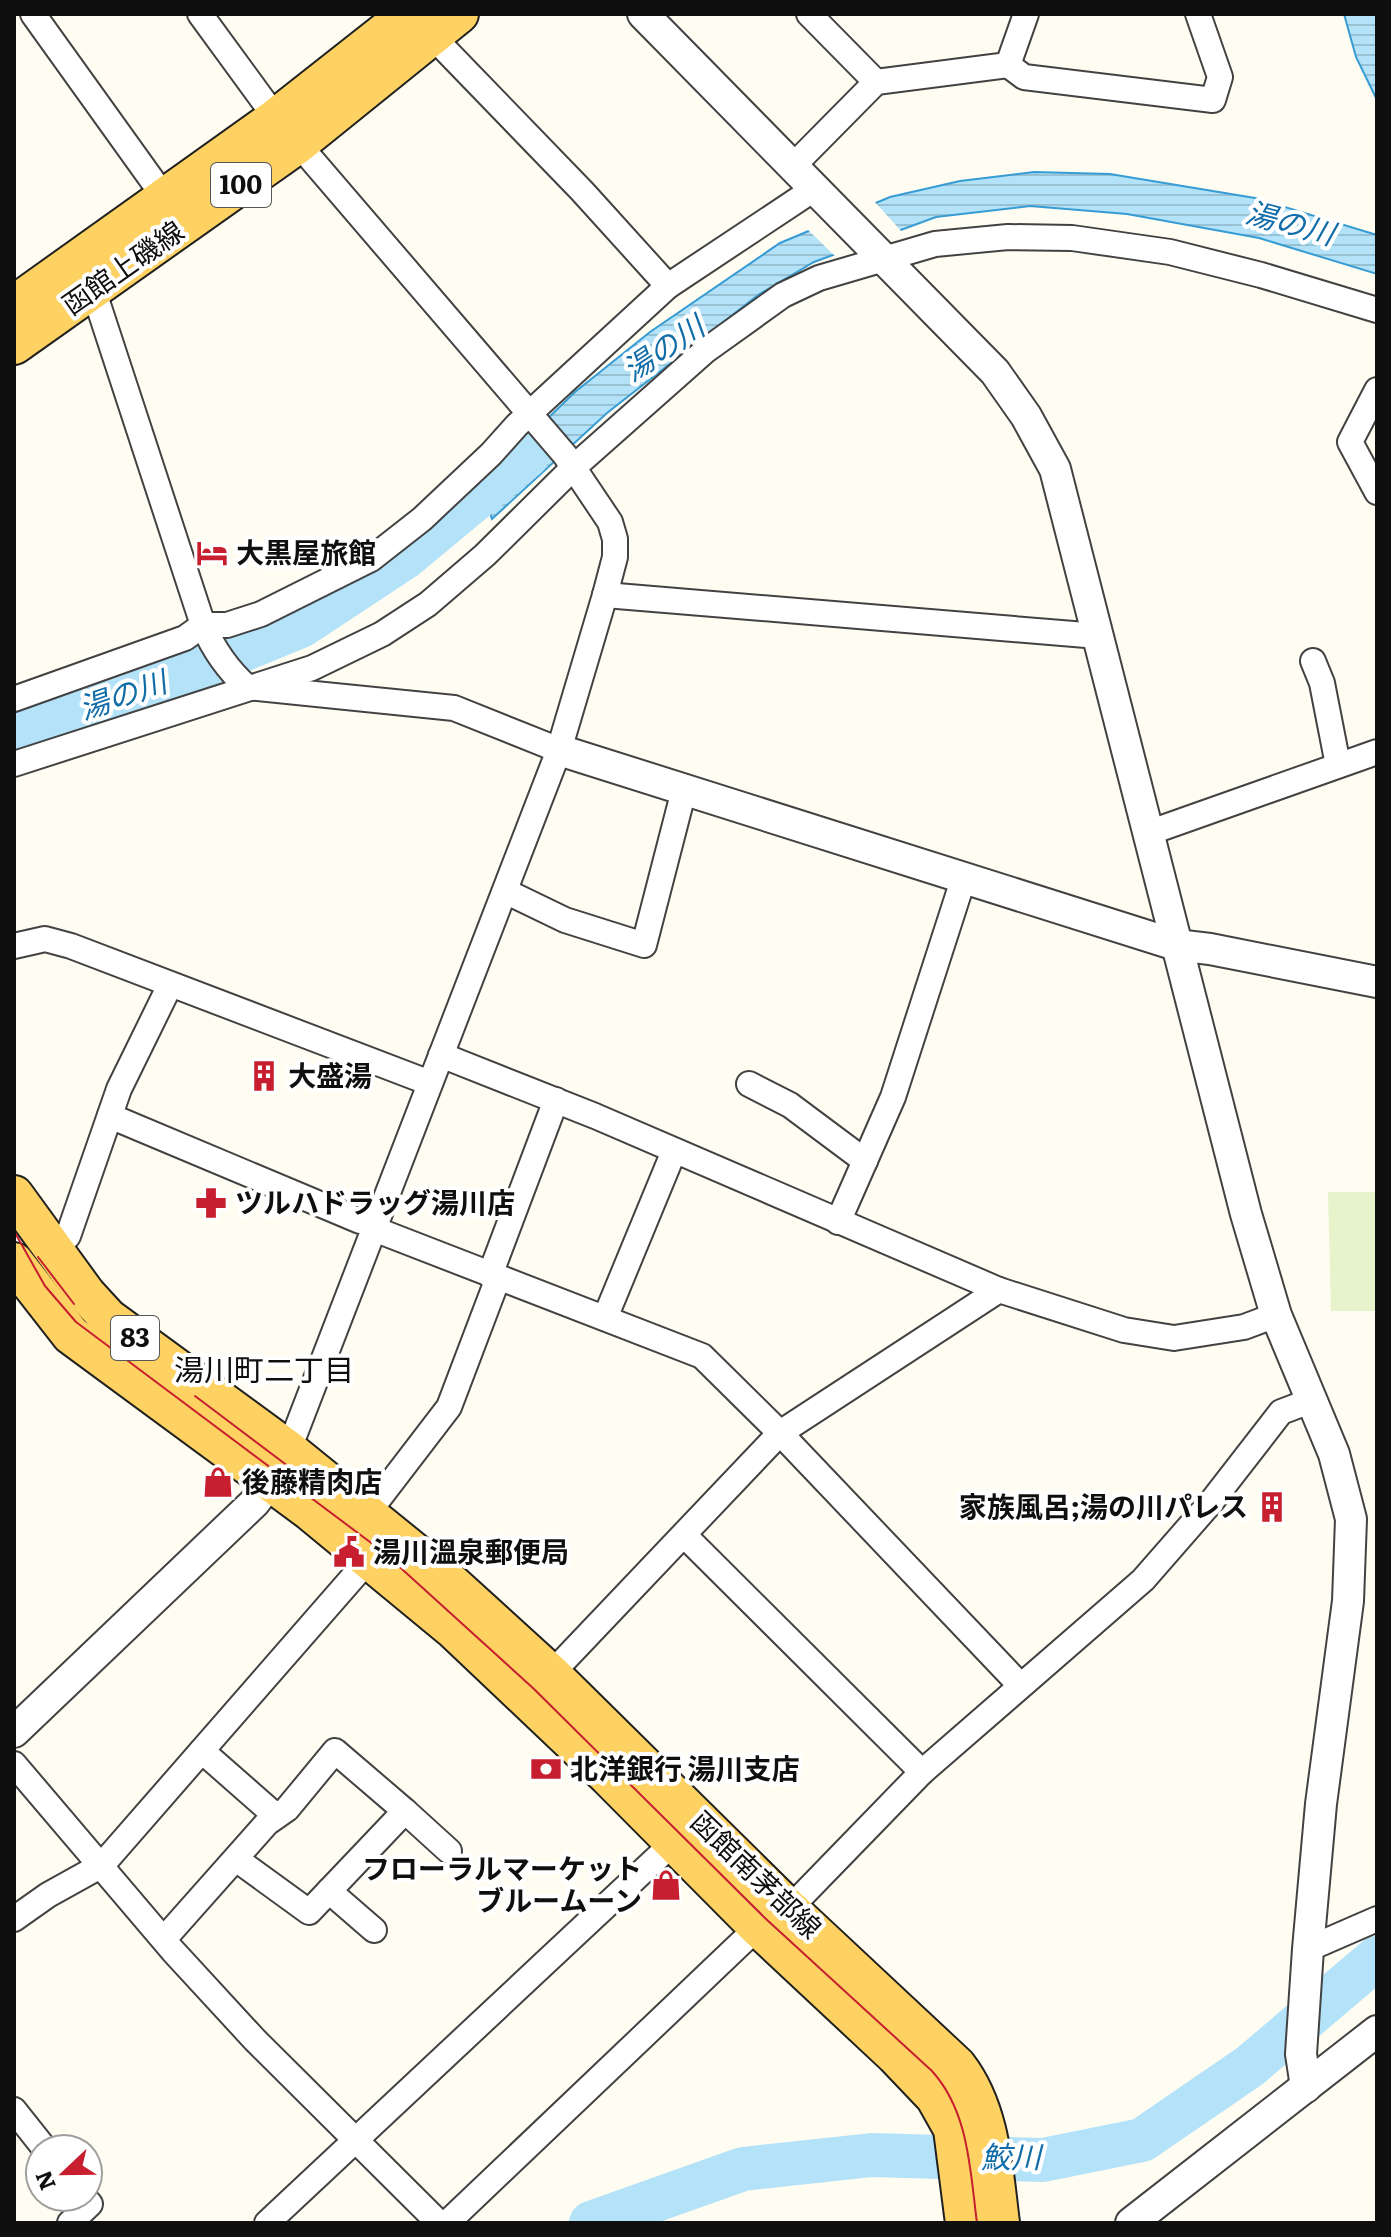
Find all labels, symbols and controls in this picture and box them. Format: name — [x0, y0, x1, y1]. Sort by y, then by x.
road number: 100 — [211, 163, 271, 207]
water label: 湯の川 — [1242, 188, 1343, 255]
street label: 函館上磯線 — [52, 209, 191, 324]
water label: 湯の川 — [613, 301, 714, 390]
place label: 大黒屋旅館 — [236, 530, 376, 572]
hotel icon: 大黒屋旅館 — [195, 536, 229, 570]
water label: 湯の川 — [72, 657, 175, 729]
place label: 大盛湯 — [288, 1053, 372, 1095]
building icon: 大盛湯 — [247, 1059, 281, 1093]
place label: ツルハドラッグ湯川店 — [235, 1180, 515, 1222]
pharmacy icon: ツルハドラッグ湯川店 — [194, 1186, 228, 1220]
road number: 83 — [111, 1316, 159, 1360]
district label: 湯川町二丁目 — [174, 1346, 354, 1390]
place label: 後藤精肉店 — [242, 1459, 382, 1501]
shop icon: 後藤精肉店 — [201, 1465, 235, 1499]
place label: 家族風呂;湯の川パレス — [959, 1484, 1248, 1526]
building icon: 家族風呂;湯の川パレス — [1255, 1490, 1289, 1524]
place label: 湯川溫泉郵便局 — [373, 1529, 569, 1571]
public building icon: 湯川溫泉郵便局 — [332, 1535, 366, 1569]
place label: 北洋銀行 湯川支店 — [570, 1746, 800, 1788]
bank icon: 北洋銀行 湯川支店 — [529, 1752, 563, 1786]
street label: 函館南茅部線 — [682, 1800, 832, 1947]
place label: フローラルマーケット ブルームーン — [362, 1846, 642, 1920]
shop icon: フローラルマーケット ブルームーン — [649, 1868, 683, 1902]
north arrow — [24, 2133, 104, 2213]
water label: 鮫川 — [981, 2133, 1044, 2177]
text: N — [25, 2166, 63, 2196]

